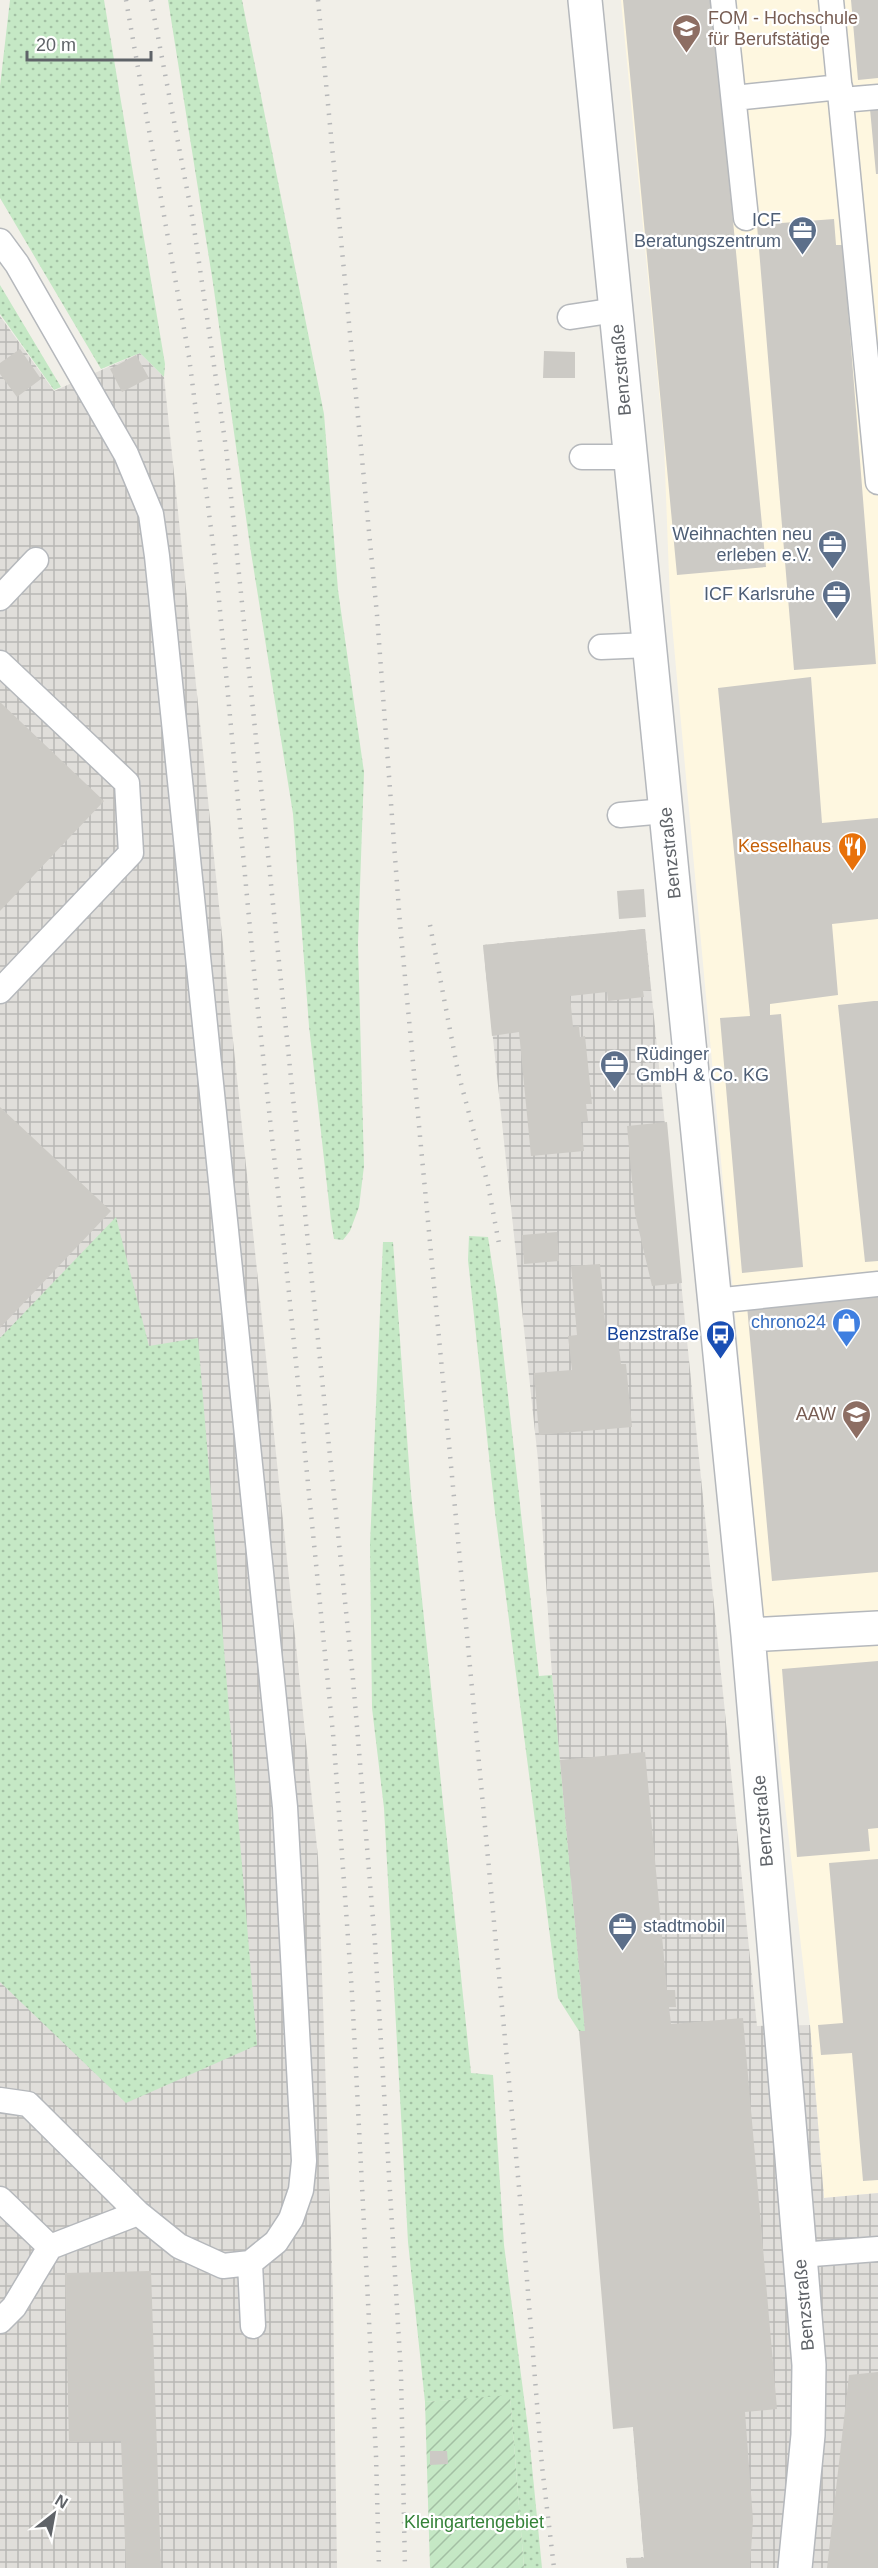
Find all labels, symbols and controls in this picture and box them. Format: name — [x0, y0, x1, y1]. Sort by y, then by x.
place label: FOM - Hochschule für Berufstätige — [708, 8, 858, 49]
school or university icon: FOM - Hochschule für Berufstätige — [671, 12, 703, 54]
scale bar — [27, 24, 152, 62]
text: 20 m — [36, 35, 76, 55]
place label: ICF Beratungszentrum — [634, 210, 781, 251]
office icon: ICF Beratungszentrum — [786, 214, 818, 256]
street label: Benzstraße — [607, 323, 635, 417]
place label: Weihnachten neu erleben e.V. — [672, 524, 812, 565]
office icon: Weihnachten neu erleben e.V. — [817, 528, 849, 570]
office icon: ICF Karlsruhe — [820, 578, 852, 620]
place label: ICF Karlsruhe — [704, 584, 815, 604]
street label: Benzstraße — [655, 806, 685, 900]
restaurant icon: Kesselhaus — [836, 830, 868, 872]
place label: Kesselhaus — [738, 836, 831, 856]
place label: Rüdinger GmbH & Co. KG — [636, 1044, 769, 1085]
office icon: Rüdinger GmbH & Co. KG — [599, 1048, 631, 1090]
shop icon: chrono24 — [831, 1306, 863, 1348]
place label: chrono24 — [751, 1312, 826, 1332]
bus stop icon: Benzstraße — [704, 1318, 736, 1360]
place label: Benzstraße — [607, 1324, 699, 1344]
school or university icon: AAW — [841, 1398, 873, 1440]
place label: AAW — [796, 1404, 836, 1424]
street label: Benzstraße — [749, 1774, 777, 1868]
office icon: stadtmobil — [606, 1910, 638, 1952]
place label: stadtmobil — [643, 1916, 725, 1936]
street label: Benzstraße — [790, 2258, 818, 2352]
north arrow — [24, 2484, 84, 2544]
text: N — [52, 2491, 71, 2512]
park label: Kleingartengebiet — [404, 2512, 544, 2532]

